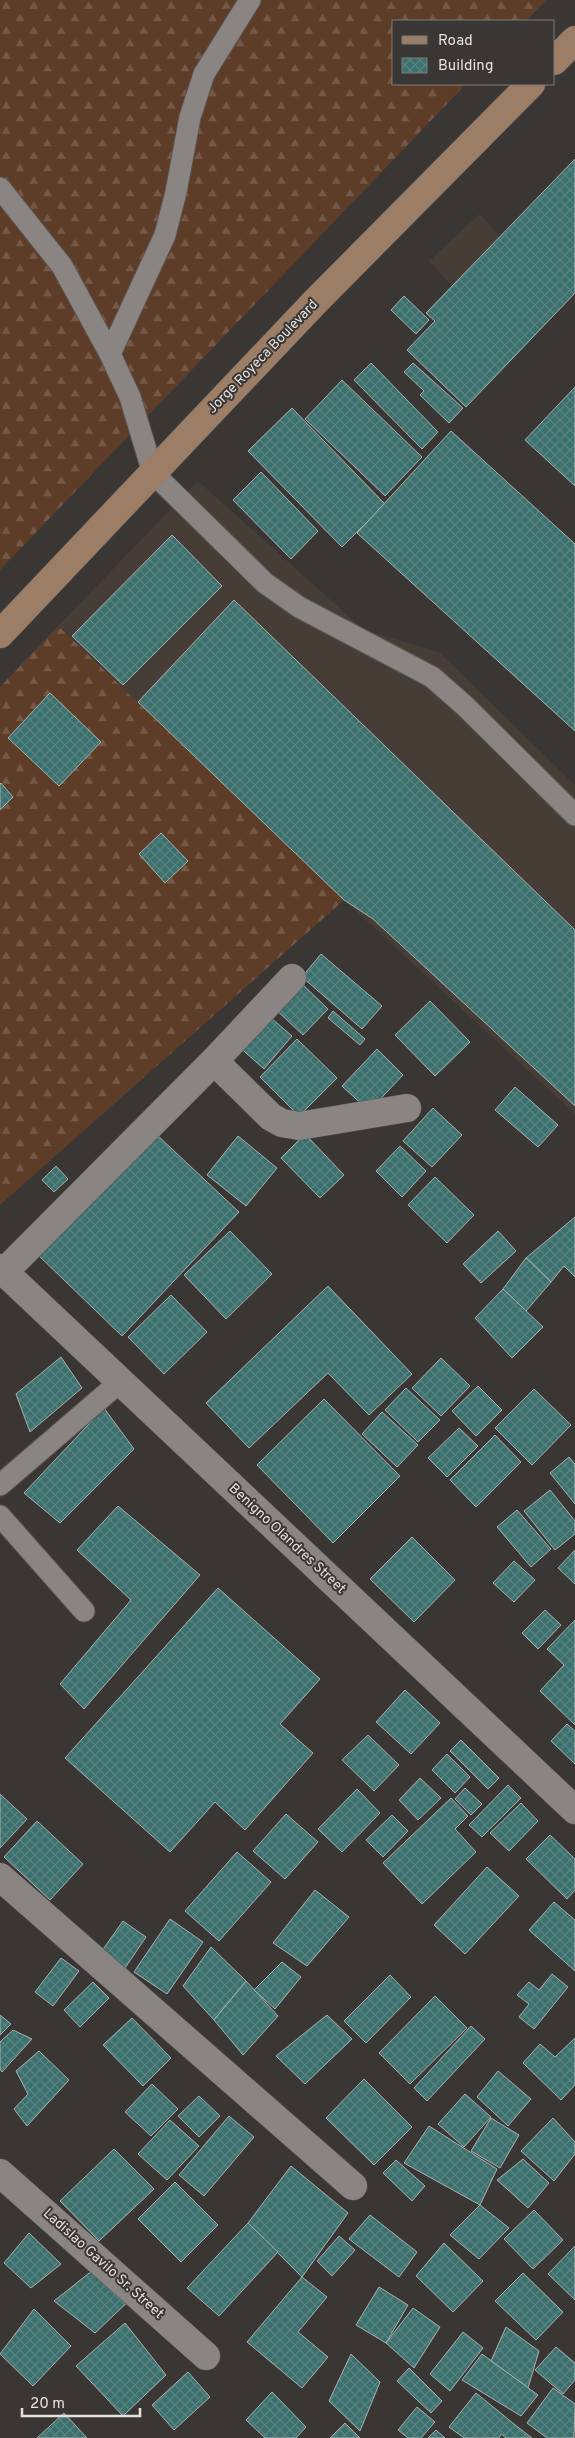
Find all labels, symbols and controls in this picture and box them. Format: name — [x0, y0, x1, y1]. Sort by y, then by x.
legend — [392, 20, 555, 85]
text: Road — [438, 32, 473, 51]
text: Building — [438, 57, 493, 76]
street label: Jorge Royeca Boulevard — [204, 297, 322, 417]
street label: Benigno Olandres Street — [225, 1480, 349, 1598]
street label: Ladislao Gavilo Sr. Street — [39, 2205, 167, 2323]
scale bar — [22, 2386, 140, 2418]
text: 20 m — [30, 2395, 65, 2414]

